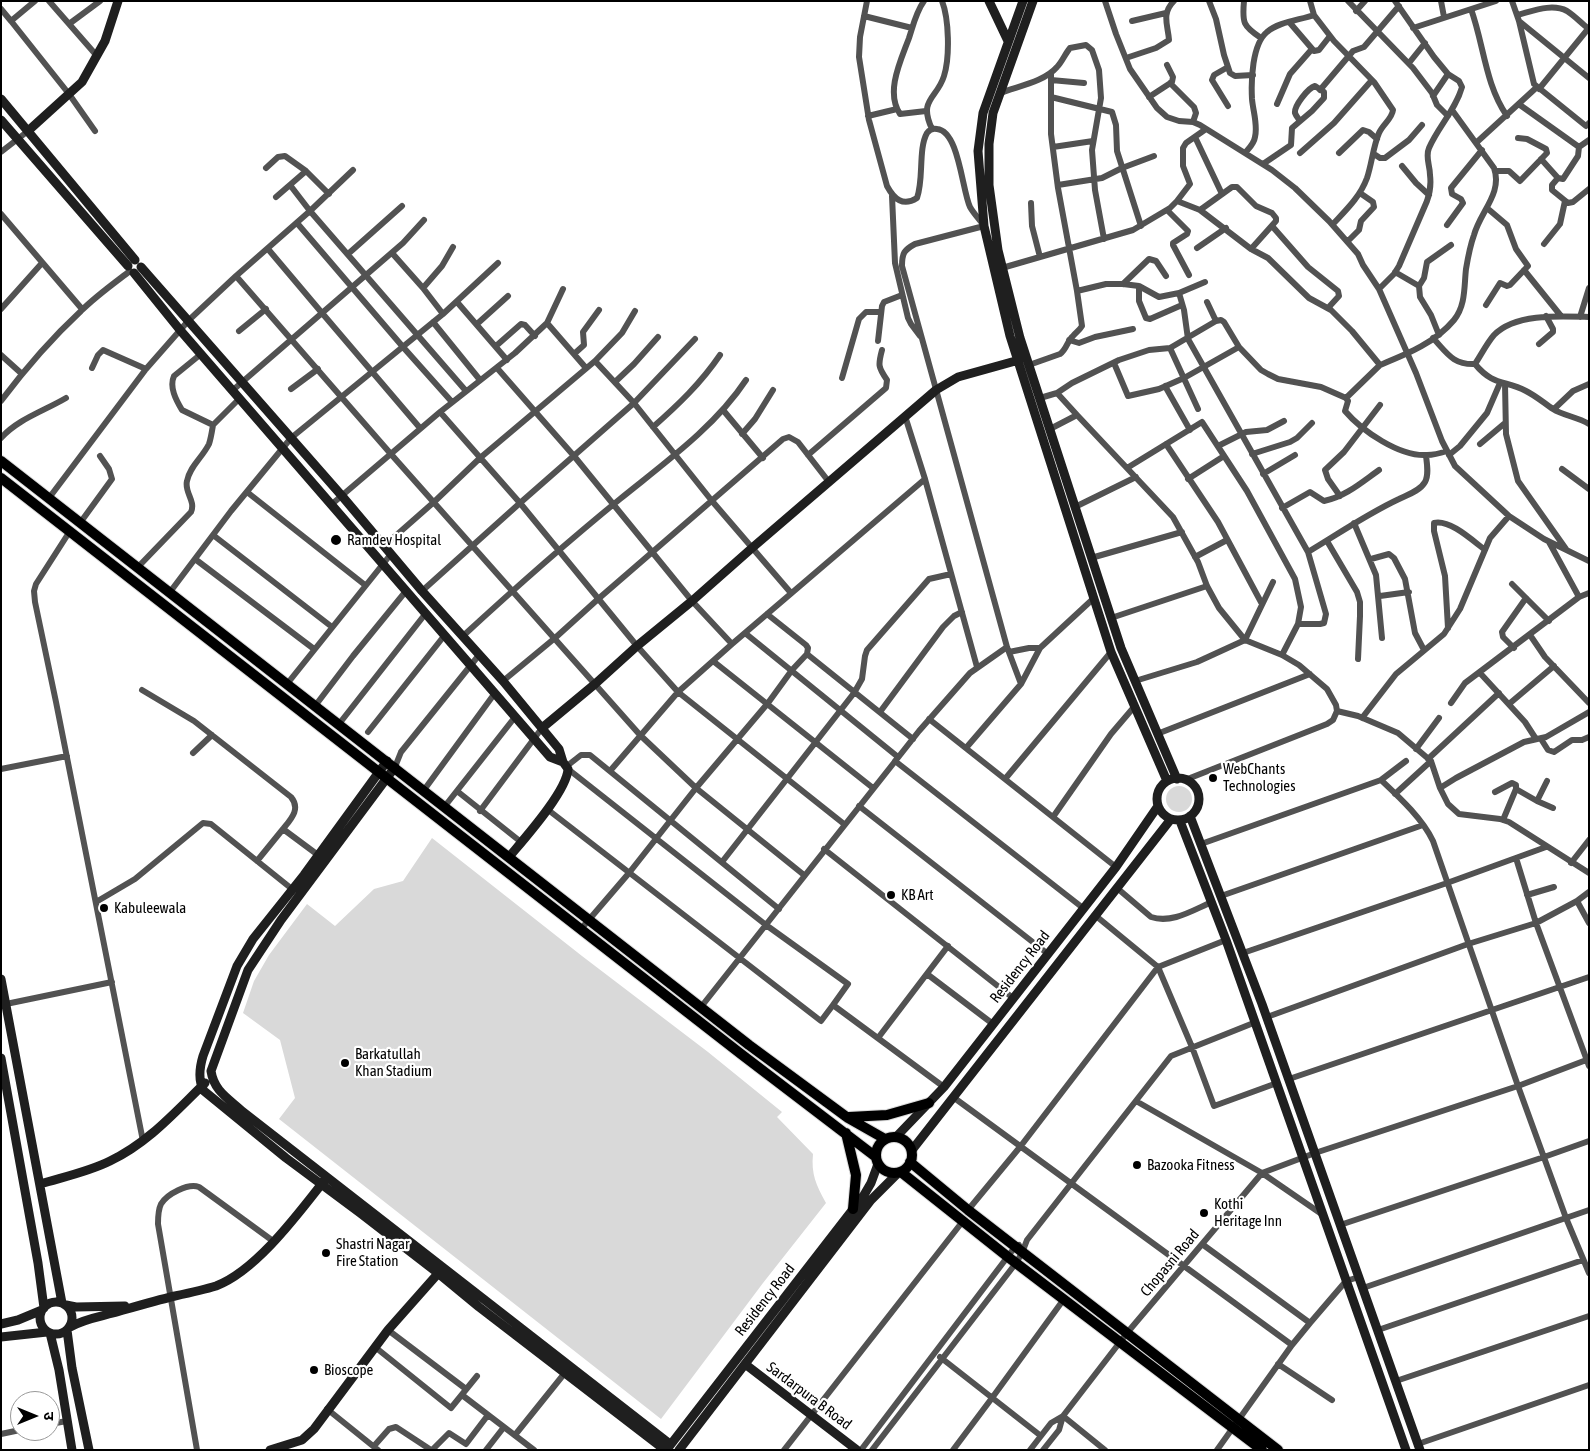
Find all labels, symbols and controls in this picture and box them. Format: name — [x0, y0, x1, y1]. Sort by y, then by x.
place label: Ramdev Hospital — [347, 531, 441, 549]
marker: Ramdev Hospital — [329, 533, 343, 547]
place label: WebChants Technologies — [1223, 760, 1295, 795]
marker: WebChants Technologies — [1207, 772, 1219, 784]
place label: KB Art — [901, 886, 933, 904]
marker: KB Art — [885, 889, 897, 901]
place label: Kabuleewala — [114, 899, 186, 917]
marker: Kabuleewala — [98, 902, 110, 914]
street label: Residency Road — [986, 927, 1054, 1007]
place label: Barkatullah Khan Stadium — [355, 1045, 432, 1080]
marker: Barkatullah Khan Stadium — [339, 1057, 351, 1069]
place label: Bazooka Fitness — [1147, 1156, 1235, 1174]
marker: Bazooka Fitness — [1131, 1159, 1143, 1171]
place label: Kothi Heritage Inn — [1214, 1195, 1282, 1230]
marker: Kothi Heritage Inn — [1198, 1207, 1210, 1219]
street label: Chopasni Road — [1137, 1226, 1203, 1300]
place label: Shastri Nagar Fire Station — [336, 1235, 409, 1270]
marker: Shastri Nagar Fire Station — [320, 1247, 332, 1259]
street label: Residency Road — [731, 1260, 799, 1340]
street label: Sardarpura B Road — [763, 1358, 855, 1434]
place label: Bioscope — [324, 1361, 373, 1379]
marker: Bioscope — [308, 1364, 320, 1376]
north arrow — [10, 1391, 60, 1441]
text: उ — [41, 1412, 57, 1420]

